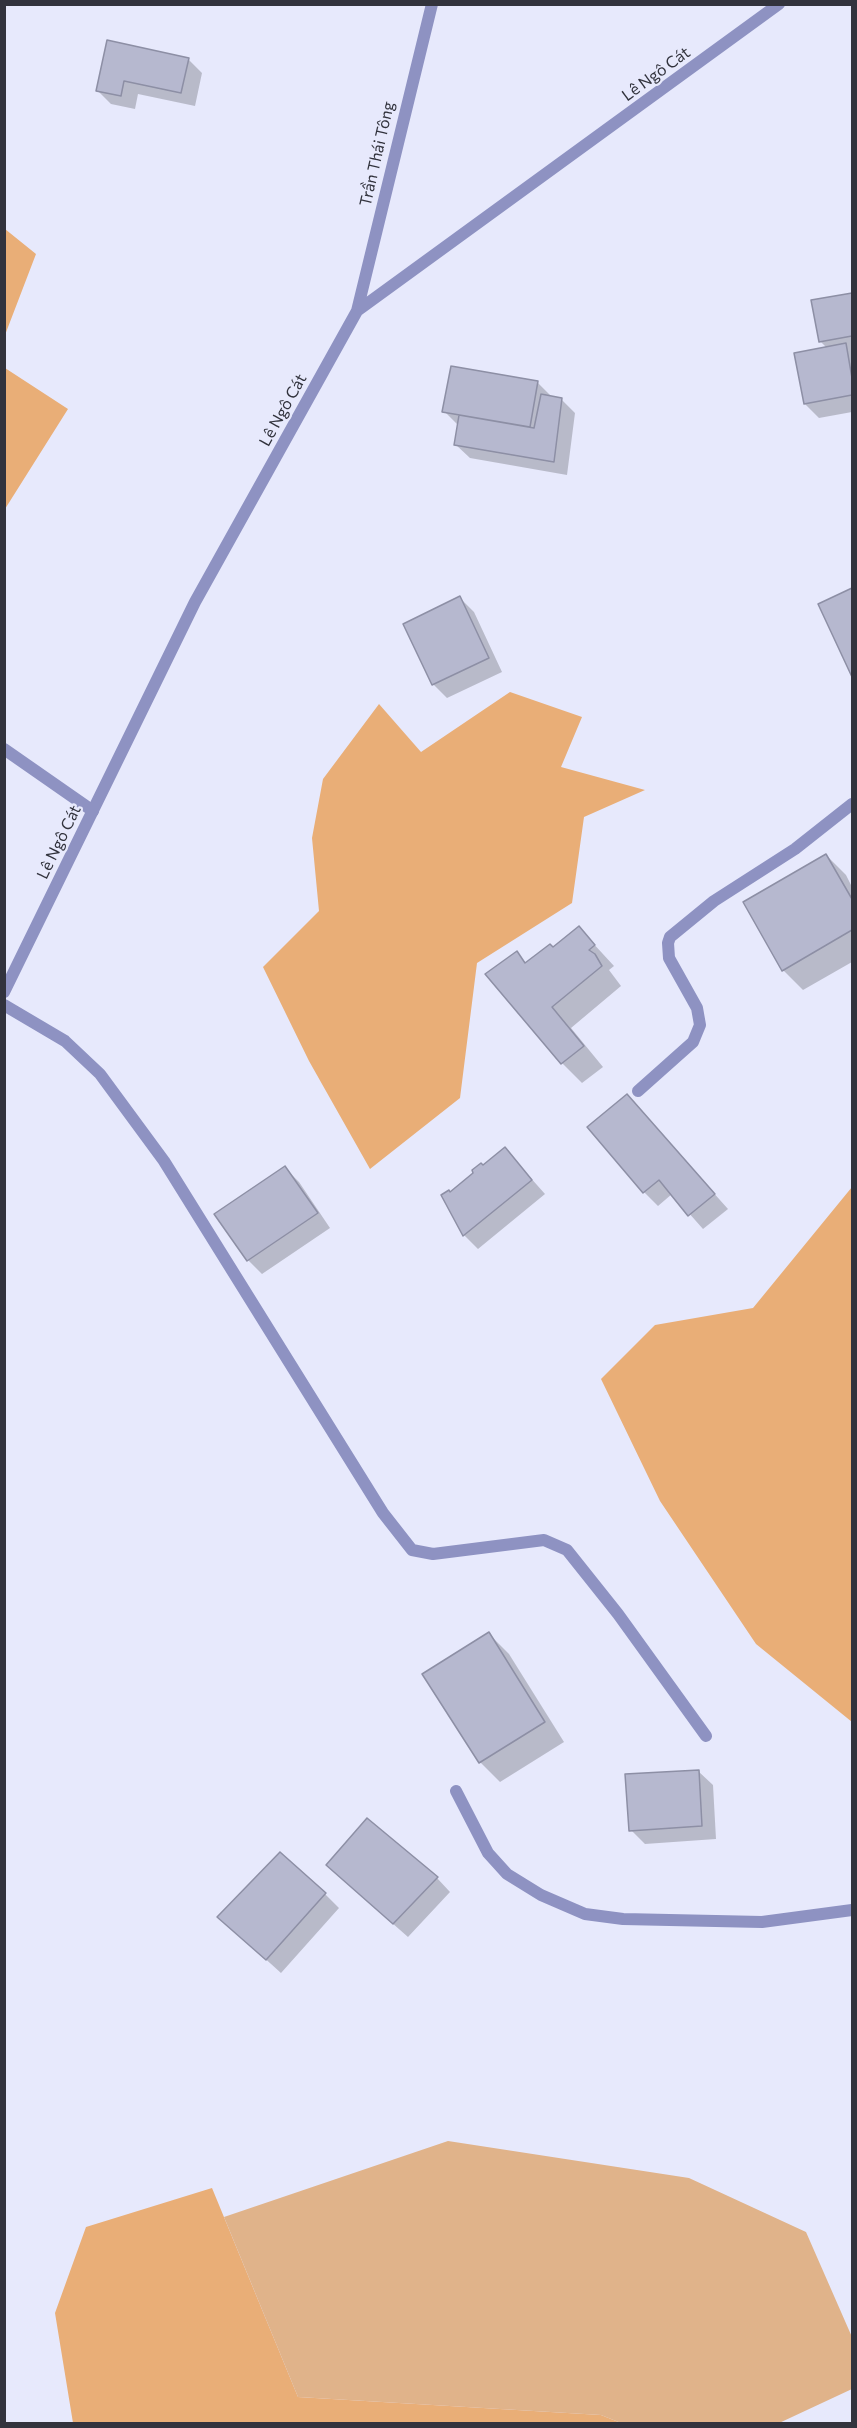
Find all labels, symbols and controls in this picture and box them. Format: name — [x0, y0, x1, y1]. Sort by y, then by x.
street label: Lê Ngô Cát — [618, 43, 694, 105]
street label: Trần Thái Tông — [356, 100, 398, 208]
street label: Lê Ngô Cát — [255, 371, 311, 449]
street label: Lê Ngô Cát — [33, 802, 85, 882]

